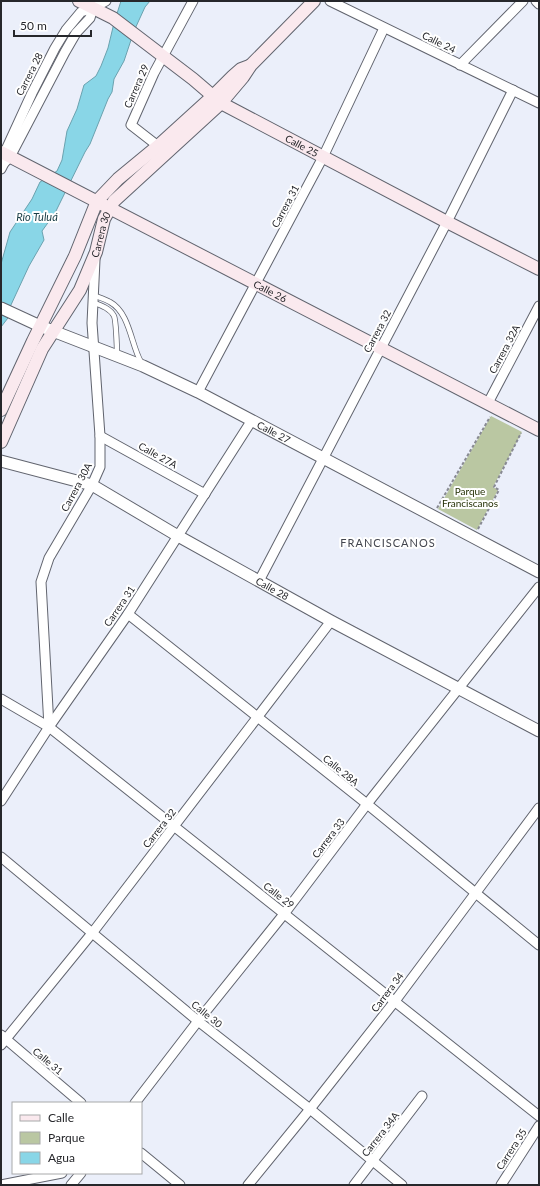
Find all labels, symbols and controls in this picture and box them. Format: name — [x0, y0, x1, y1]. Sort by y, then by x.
scale bar — [14, 12, 91, 38]
text: 50 m — [20, 18, 47, 33]
street label: Calle 24 — [420, 29, 458, 55]
street label: Carrera 28 — [13, 50, 45, 98]
street label: Carrera 29 — [121, 62, 151, 110]
street label: Calle 25 — [283, 132, 321, 159]
street label: Carrera 31 — [269, 182, 301, 229]
street label: Carrera 30 — [88, 209, 113, 259]
water label: Río Tuluá — [16, 210, 58, 223]
street label: Calle 26 — [251, 278, 289, 305]
street label: Carrera 32 — [361, 307, 393, 354]
street label: Carrera 32A — [486, 322, 522, 375]
street label: Calle 27 — [255, 418, 293, 446]
street label: Calle 27A — [136, 439, 180, 471]
street label: Carrera 30A — [58, 460, 94, 513]
park label: Parque Franciscanos — [442, 485, 498, 509]
district label: FRANCISCANOS — [340, 536, 436, 549]
street label: Calle 28 — [254, 574, 291, 602]
street label: Carrera 31 — [101, 583, 137, 629]
street label: Calle 28A — [321, 752, 361, 788]
street label: Carrera 32 — [140, 806, 178, 850]
street label: Carrera 33 — [309, 816, 347, 860]
street label: Calle 29 — [261, 879, 297, 911]
street label: Carrera 34 — [368, 970, 406, 1014]
street label: Calle 30 — [189, 998, 225, 1030]
street label: Calle 31 — [30, 1045, 66, 1077]
legend — [12, 1102, 142, 1174]
street label: Carrera 34A — [359, 1109, 401, 1159]
text: Calle — [48, 1110, 74, 1125]
street label: Carrera 35 — [493, 1126, 529, 1172]
text: Parque — [48, 1130, 85, 1145]
text: Agua — [48, 1150, 75, 1165]

